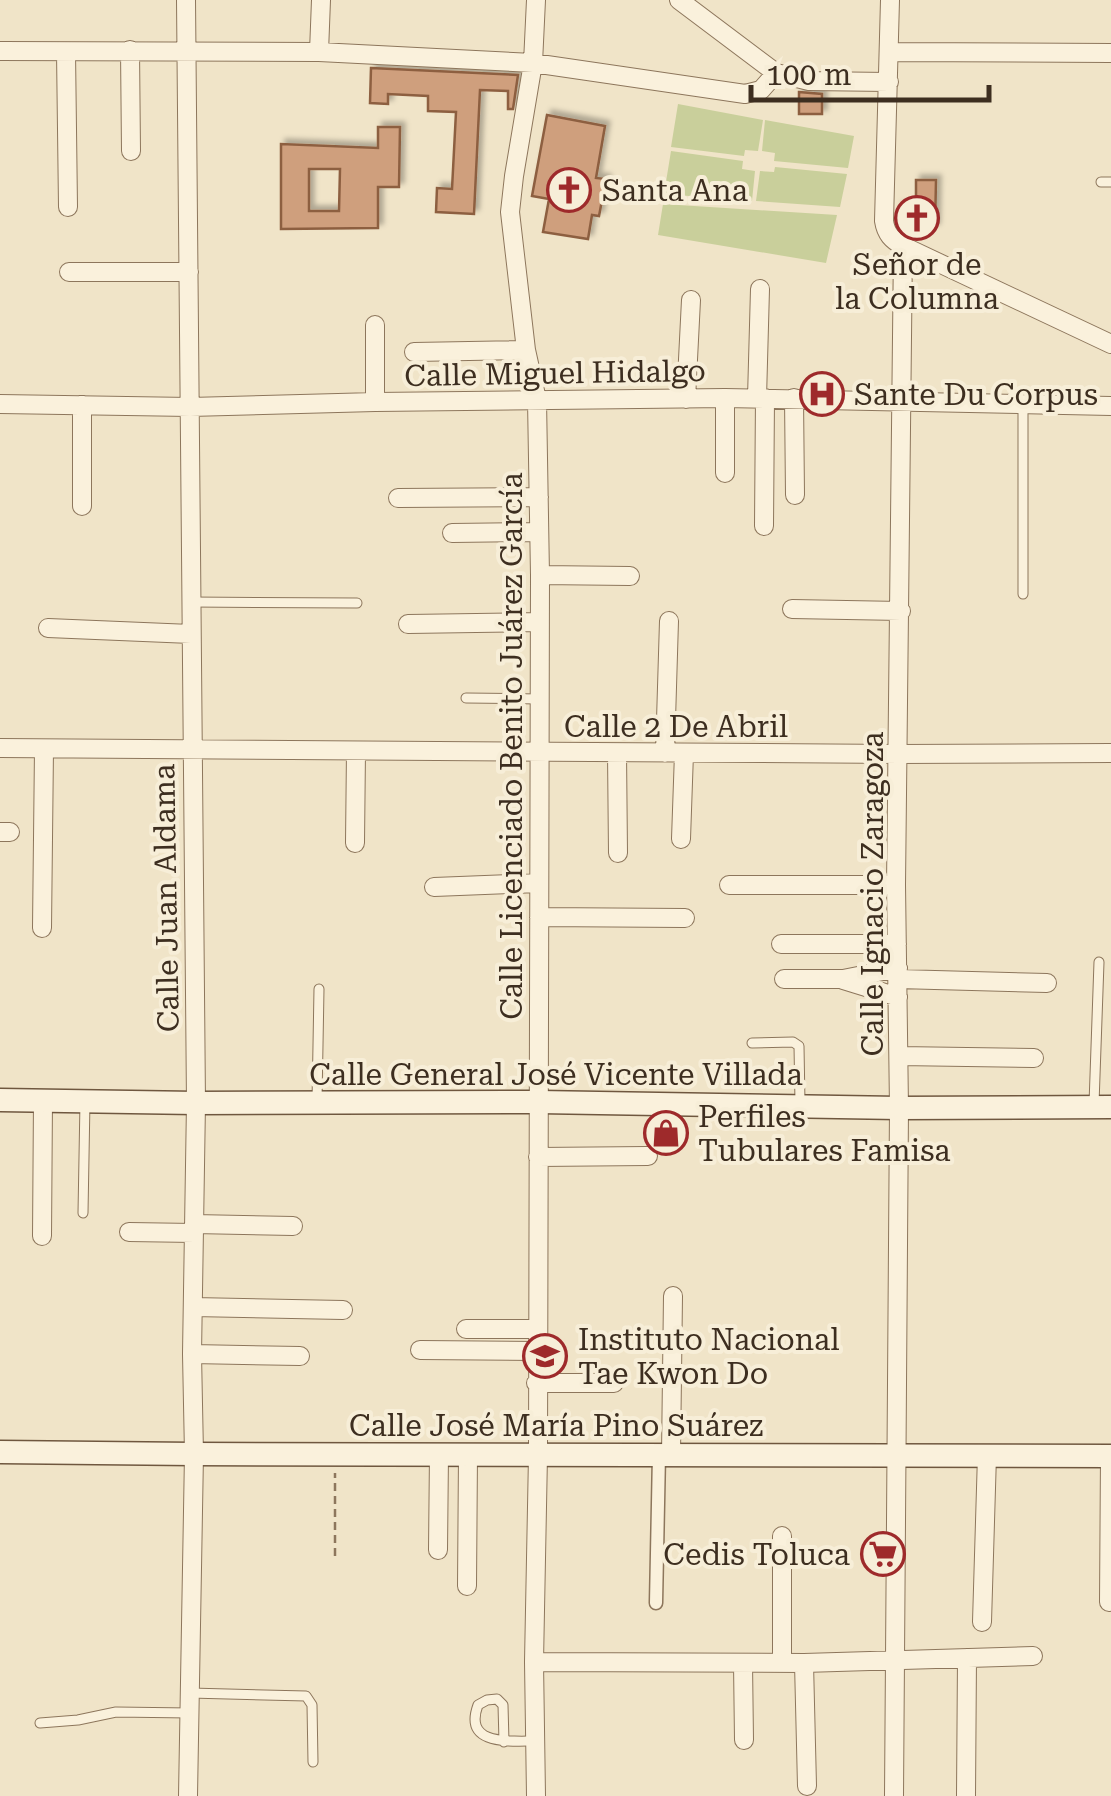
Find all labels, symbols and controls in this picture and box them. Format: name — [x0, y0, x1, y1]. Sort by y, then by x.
scale bar — [751, 40, 988, 102]
text: 100 m — [766, 57, 851, 92]
church icon: Santa Ana — [546, 167, 592, 213]
place label: Santa Ana — [602, 173, 748, 208]
church icon: Señor de la Columna — [894, 195, 940, 241]
place label: Señor de la Columna — [835, 247, 999, 316]
street label: Calle Miguel Hidalgo — [404, 353, 706, 393]
hospital icon: Sante Du Corpus — [799, 371, 845, 417]
place label: Sante Du Corpus — [854, 377, 1098, 412]
street label: Calle Licenciado Benito Juárez García — [494, 472, 529, 1020]
street label: Calle 2 De Abril — [564, 709, 788, 744]
street label: Calle Ignacio Zaragoza — [855, 732, 890, 1056]
street label: Calle Juan Aldama — [146, 763, 186, 1033]
street label: Calle General José Vicente Villada — [309, 1057, 803, 1092]
place label: Perfiles Tubulares Famisa — [698, 1099, 951, 1168]
shop icon: Perfiles Tubulares Famisa — [643, 1110, 689, 1156]
place label: Instituto Nacional Tae Kwon Do — [578, 1322, 840, 1391]
school or university icon: Instituto Nacional Tae Kwon Do — [522, 1333, 568, 1379]
street label: Calle José María Pino Suárez — [349, 1408, 763, 1443]
supermarket icon: Cedis Toluca — [860, 1531, 906, 1577]
place label: Cedis Toluca — [663, 1537, 850, 1572]

